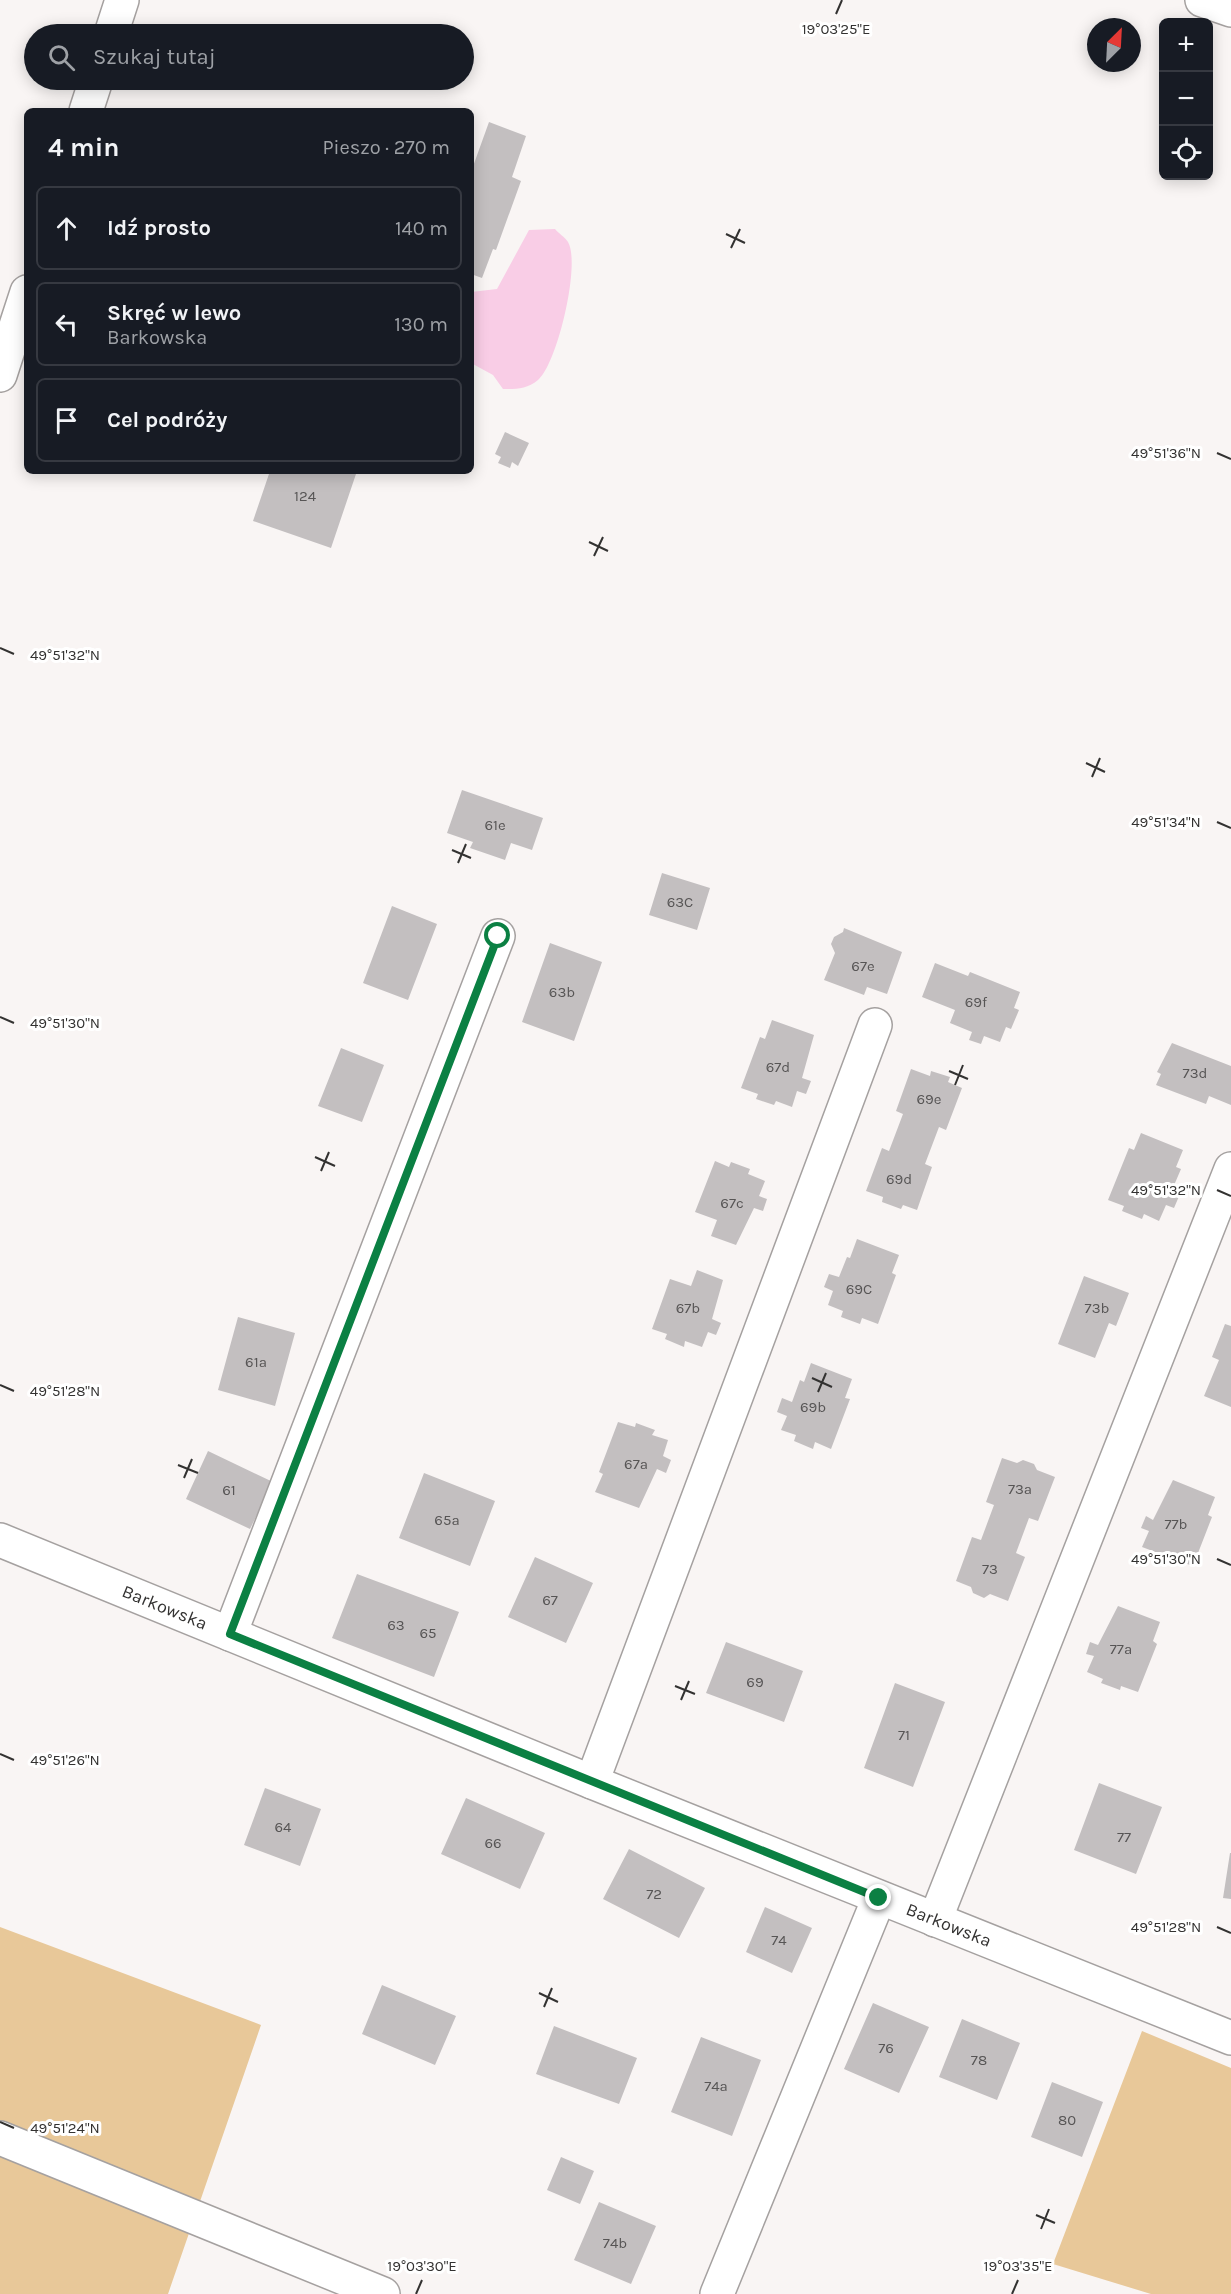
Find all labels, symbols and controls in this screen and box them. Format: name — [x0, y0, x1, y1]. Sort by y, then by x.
north arrow — [1087, 18, 1141, 72]
map controls — [1159, 18, 1213, 180]
button: + — [1159, 18, 1213, 72]
text: 19°03'25"E — [802, 20, 870, 38]
search box — [24, 24, 474, 90]
icon: search — [45, 41, 78, 74]
text: Szukaj tutaj — [93, 44, 216, 70]
button: − — [1159, 72, 1213, 126]
button: locate — [1159, 126, 1213, 180]
text: 4 min — [48, 132, 119, 163]
text: Pieszo · 270 m — [322, 136, 450, 159]
icon: ahead — [50, 212, 83, 245]
text: Idź prosto — [107, 215, 211, 241]
text: 140 m — [395, 217, 448, 240]
text: Skręć w lewo — [107, 300, 241, 326]
icon: left — [50, 308, 83, 341]
text: 130 m — [394, 313, 448, 336]
text: Barkowska — [107, 326, 207, 349]
icon: arrive — [50, 404, 83, 437]
text: Cel podróży — [107, 407, 227, 433]
text: 49°51'36"N — [1131, 444, 1201, 462]
house number: 124 — [294, 487, 317, 505]
text: 49°51'32"N — [30, 646, 100, 664]
text: 49°51'34"N — [1131, 813, 1201, 831]
house number: 61e — [484, 816, 506, 834]
house number: 63C — [667, 893, 693, 911]
route start — [484, 922, 510, 948]
house number: 67e — [851, 957, 875, 975]
house number: 63b — [549, 983, 575, 1001]
house number: 69f — [965, 993, 988, 1011]
text: 49°51'30"N — [30, 1014, 100, 1032]
house number: 67d — [766, 1058, 790, 1076]
house number: 73d — [1183, 1064, 1207, 1082]
house number: 69e — [917, 1090, 942, 1108]
house number: 69d — [886, 1170, 912, 1188]
text: 49°51'32"N — [1131, 1181, 1201, 1199]
house number: 67c — [720, 1194, 744, 1212]
house number: 69C — [846, 1280, 872, 1298]
house number: 67b — [676, 1299, 700, 1317]
house number: 73b — [1085, 1299, 1109, 1317]
house number: 61a — [245, 1353, 267, 1371]
text: 49°51'28"N — [30, 1382, 100, 1400]
house number: 69b — [800, 1398, 826, 1416]
house number: 67a — [624, 1455, 648, 1473]
house number: 73a — [1008, 1480, 1032, 1498]
house number: 61 — [222, 1481, 236, 1499]
house number: 65a — [434, 1511, 460, 1529]
house number: 77b — [1165, 1515, 1187, 1533]
text: 49°51'30"N — [1131, 1550, 1201, 1568]
house number: 73 — [982, 1560, 998, 1578]
street label: Barkowska — [119, 1580, 211, 1635]
house number: 67 — [542, 1591, 558, 1609]
house number: 63 — [387, 1616, 405, 1634]
house number: 65 — [419, 1624, 437, 1642]
house number: 77a — [1110, 1640, 1132, 1658]
house number: 69 — [746, 1673, 764, 1691]
house number: 71 — [898, 1726, 910, 1744]
text: 49°51'26"N — [30, 1751, 100, 1769]
house number: 64 — [275, 1818, 292, 1836]
house number: 77 — [1117, 1828, 1131, 1846]
house number: 66 — [484, 1834, 502, 1852]
route end — [865, 1884, 891, 1910]
house number: 72 — [646, 1885, 662, 1903]
street label: Barkowska — [903, 1898, 995, 1952]
text: 49°51'28"N — [1131, 1918, 1201, 1936]
house number: 74 — [771, 1931, 787, 1949]
house number: 76 — [878, 2039, 894, 2057]
house number: 78 — [971, 2051, 987, 2069]
house number: 74a — [704, 2077, 728, 2095]
house number: 80 — [1058, 2111, 1076, 2129]
text: 49°51'24"N — [30, 2119, 100, 2137]
house number: 74b — [603, 2234, 627, 2252]
text: 19°03'30"E — [387, 2257, 457, 2275]
text: 19°03'35"E — [984, 2257, 1052, 2275]

